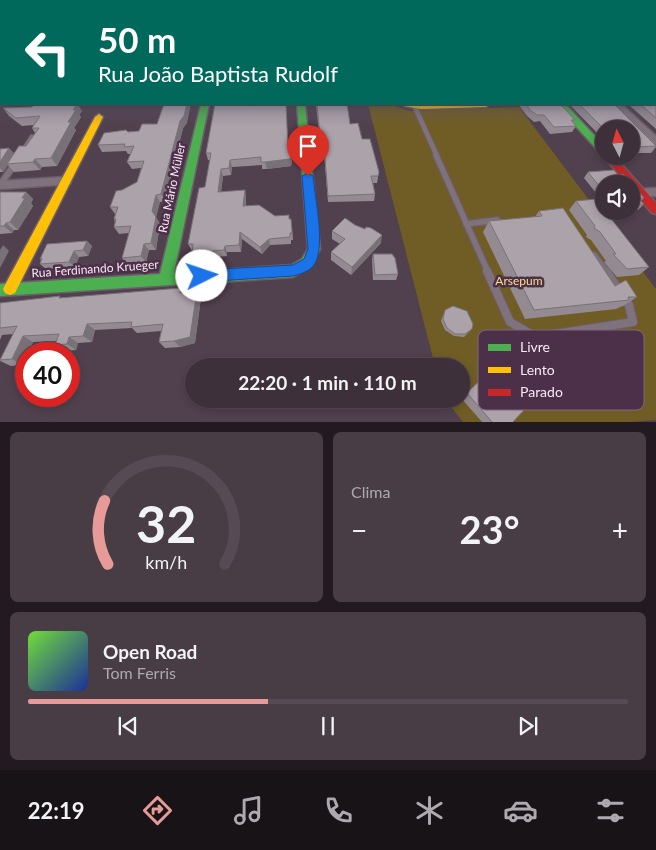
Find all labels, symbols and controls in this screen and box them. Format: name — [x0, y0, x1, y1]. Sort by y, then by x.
text: 50 m — [98, 18, 176, 60]
icon: left — [15, 20, 80, 85]
text: Rua João Baptista Rudolf — [98, 60, 338, 87]
north arrow — [595, 120, 640, 165]
map controls — [595, 120, 640, 220]
pin — [287, 125, 329, 176]
icon: arrive — [294, 132, 322, 160]
street label: Rua Mário Müller — [155, 141, 188, 234]
button: sound — [595, 175, 640, 220]
position arrow — [175, 249, 227, 301]
street label: Rua Ferdinando Krueger — [31, 257, 160, 280]
park label: Arsepum — [495, 273, 543, 288]
legend — [478, 330, 644, 410]
text: Livre — [520, 338, 550, 355]
speed limit sign: 40 — [15, 342, 80, 407]
text: Lento — [520, 361, 555, 378]
text: 22:20 · 1 min · 110 m — [238, 371, 417, 394]
text: Parado — [520, 383, 563, 400]
text: Clima — [351, 482, 390, 501]
text: 32 — [136, 492, 197, 554]
text: 23° — [460, 506, 519, 552]
text: − — [351, 513, 367, 547]
text: + — [612, 513, 628, 547]
text: km/h — [146, 551, 187, 573]
text: Open Road — [103, 640, 197, 663]
text: Tom Ferris — [103, 663, 176, 682]
icon: previous — [114, 712, 142, 740]
icon: pause — [314, 712, 342, 740]
icon: next — [514, 712, 542, 740]
icon: directions — [140, 793, 175, 828]
icon: music — [231, 793, 266, 828]
icon: phone — [321, 793, 356, 828]
icon: climate — [412, 793, 447, 828]
icon: car — [503, 793, 538, 828]
icon: filters — [593, 793, 628, 828]
text: 22:19 — [28, 797, 85, 824]

